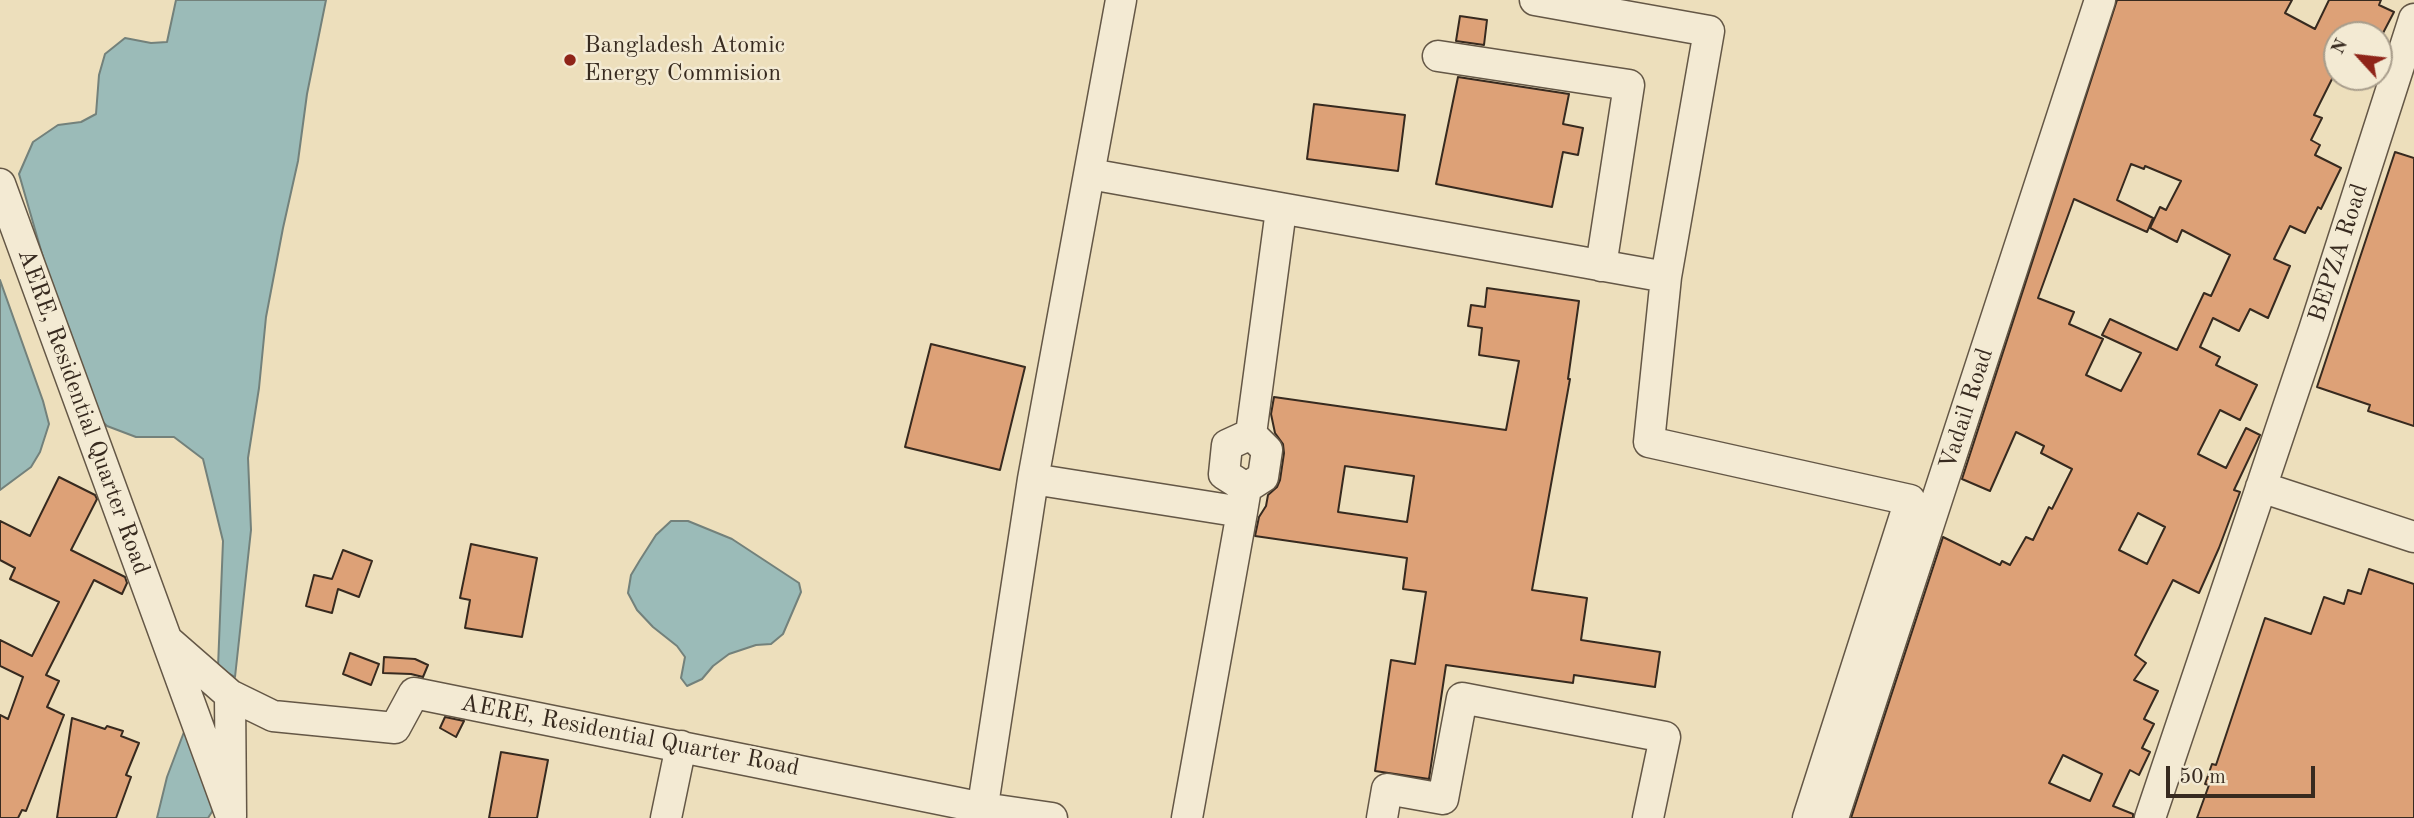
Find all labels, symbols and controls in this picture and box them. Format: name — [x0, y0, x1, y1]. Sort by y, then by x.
north arrow — [2323, 21, 2393, 91]
place label: Bangladesh Atomic Energy Commision — [584, 32, 785, 88]
text: N — [2329, 36, 2352, 58]
marker: Bangladesh Atomic Energy Commision — [562, 52, 578, 68]
street label: BEPZA Road — [2303, 180, 2375, 326]
street label: AERE, Residential Quarter Road — [11, 245, 155, 579]
street label: Vadail Road — [1934, 345, 2000, 473]
street label: AERE, Residential Quarter Road — [458, 689, 802, 783]
scale bar — [2169, 752, 2318, 796]
text: 50 m — [2179, 767, 2226, 788]

